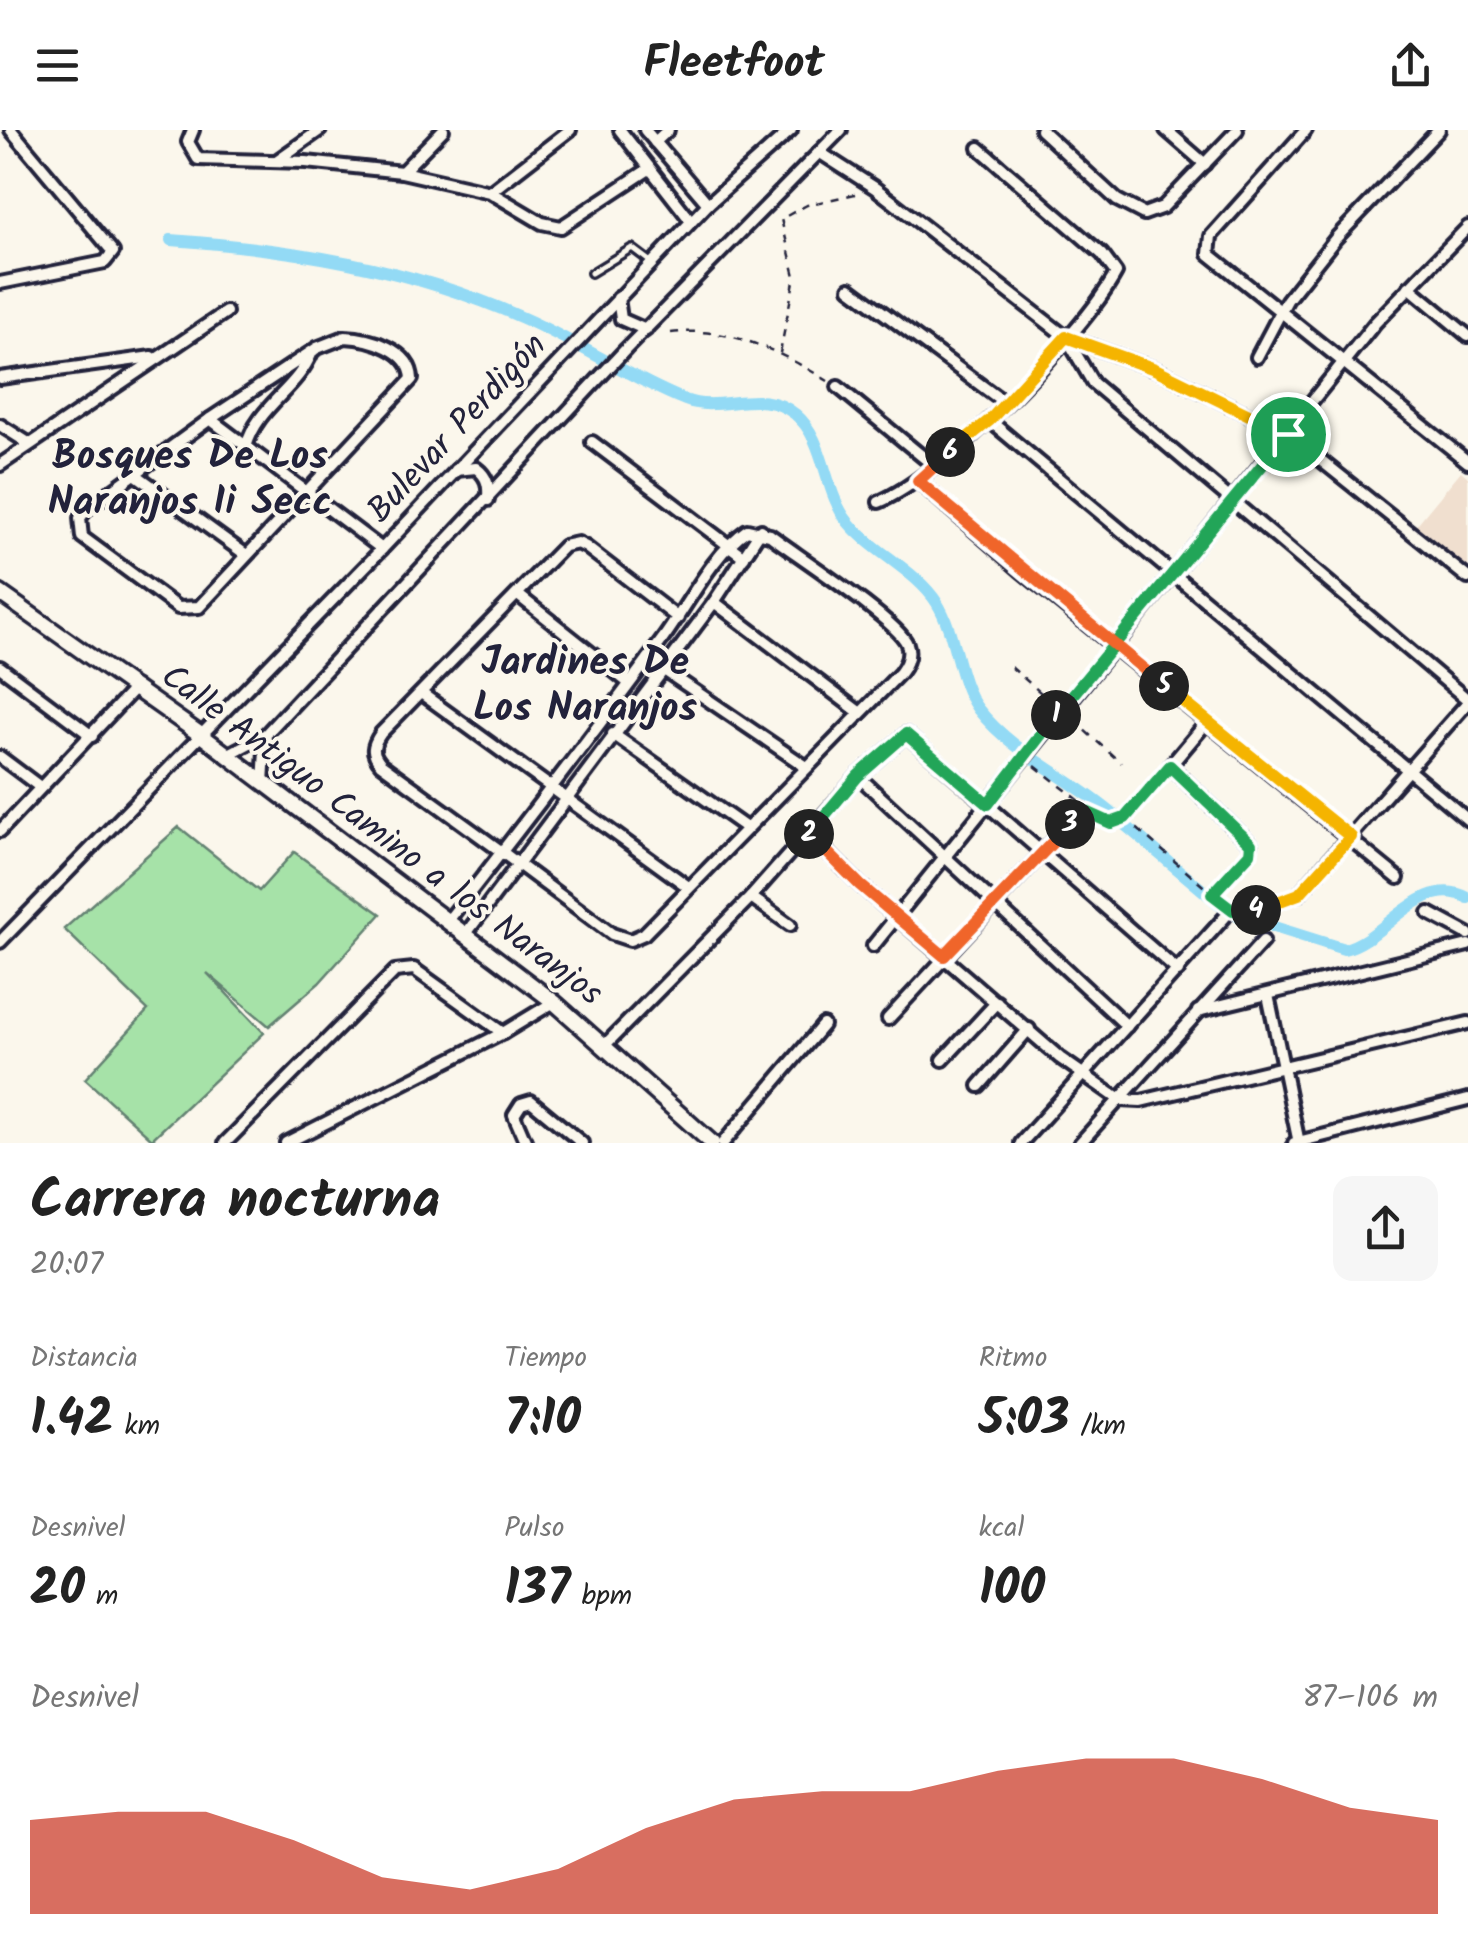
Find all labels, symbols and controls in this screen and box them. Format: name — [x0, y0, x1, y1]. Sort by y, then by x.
text: Fleetfoot — [643, 29, 825, 101]
icon: menu — [30, 38, 85, 93]
icon: share — [1383, 38, 1438, 93]
street label: Bulevar Perdigón — [354, 321, 562, 537]
pin — [1246, 392, 1331, 477]
icon: arrive — [1261, 407, 1316, 462]
district label: Bosques De Los Naranjos Ii Secc — [48, 425, 332, 535]
pin: 6 — [925, 427, 975, 477]
text: 6 — [942, 429, 958, 474]
district label: Jardines De Los Naranjos — [473, 631, 697, 741]
street label: Calle Antiguo Camino a los Naranjos — [148, 651, 614, 1021]
pin: 5 — [1139, 661, 1189, 711]
text: 5 — [1157, 663, 1171, 708]
pin: 1 — [1031, 690, 1081, 740]
text: 1 — [1052, 692, 1060, 737]
pin: 3 — [1045, 799, 1095, 849]
text: 3 — [1062, 801, 1078, 846]
pin: 2 — [784, 809, 834, 859]
text: 2 — [801, 811, 817, 856]
pin: 4 — [1231, 885, 1281, 935]
text: 4 — [1248, 887, 1264, 932]
text: Carrera nocturna — [30, 1159, 440, 1246]
button: share — [1333, 1176, 1438, 1281]
text: 20:07 — [30, 1240, 103, 1291]
text: Distancia — [30, 1336, 138, 1381]
text: Tiempo — [504, 1336, 587, 1381]
text: Ritmo — [979, 1336, 1047, 1381]
text: 1.42 — [30, 1381, 113, 1461]
text: 7:10 — [504, 1381, 581, 1461]
text: 5:03 — [979, 1381, 1069, 1461]
text: km — [113, 1404, 160, 1449]
text: /km — [1069, 1404, 1126, 1449]
text: Desnivel — [30, 1506, 125, 1551]
text: Pulso — [504, 1506, 564, 1551]
text: kcal — [979, 1506, 1024, 1551]
text: 20 — [30, 1551, 85, 1631]
text: 137 — [504, 1551, 570, 1631]
text: 100 — [979, 1551, 1045, 1631]
text: m — [85, 1574, 118, 1619]
text: bpm — [570, 1574, 632, 1619]
text: Desnivel — [30, 1673, 139, 1724]
text: 87–106 m — [1302, 1673, 1438, 1724]

